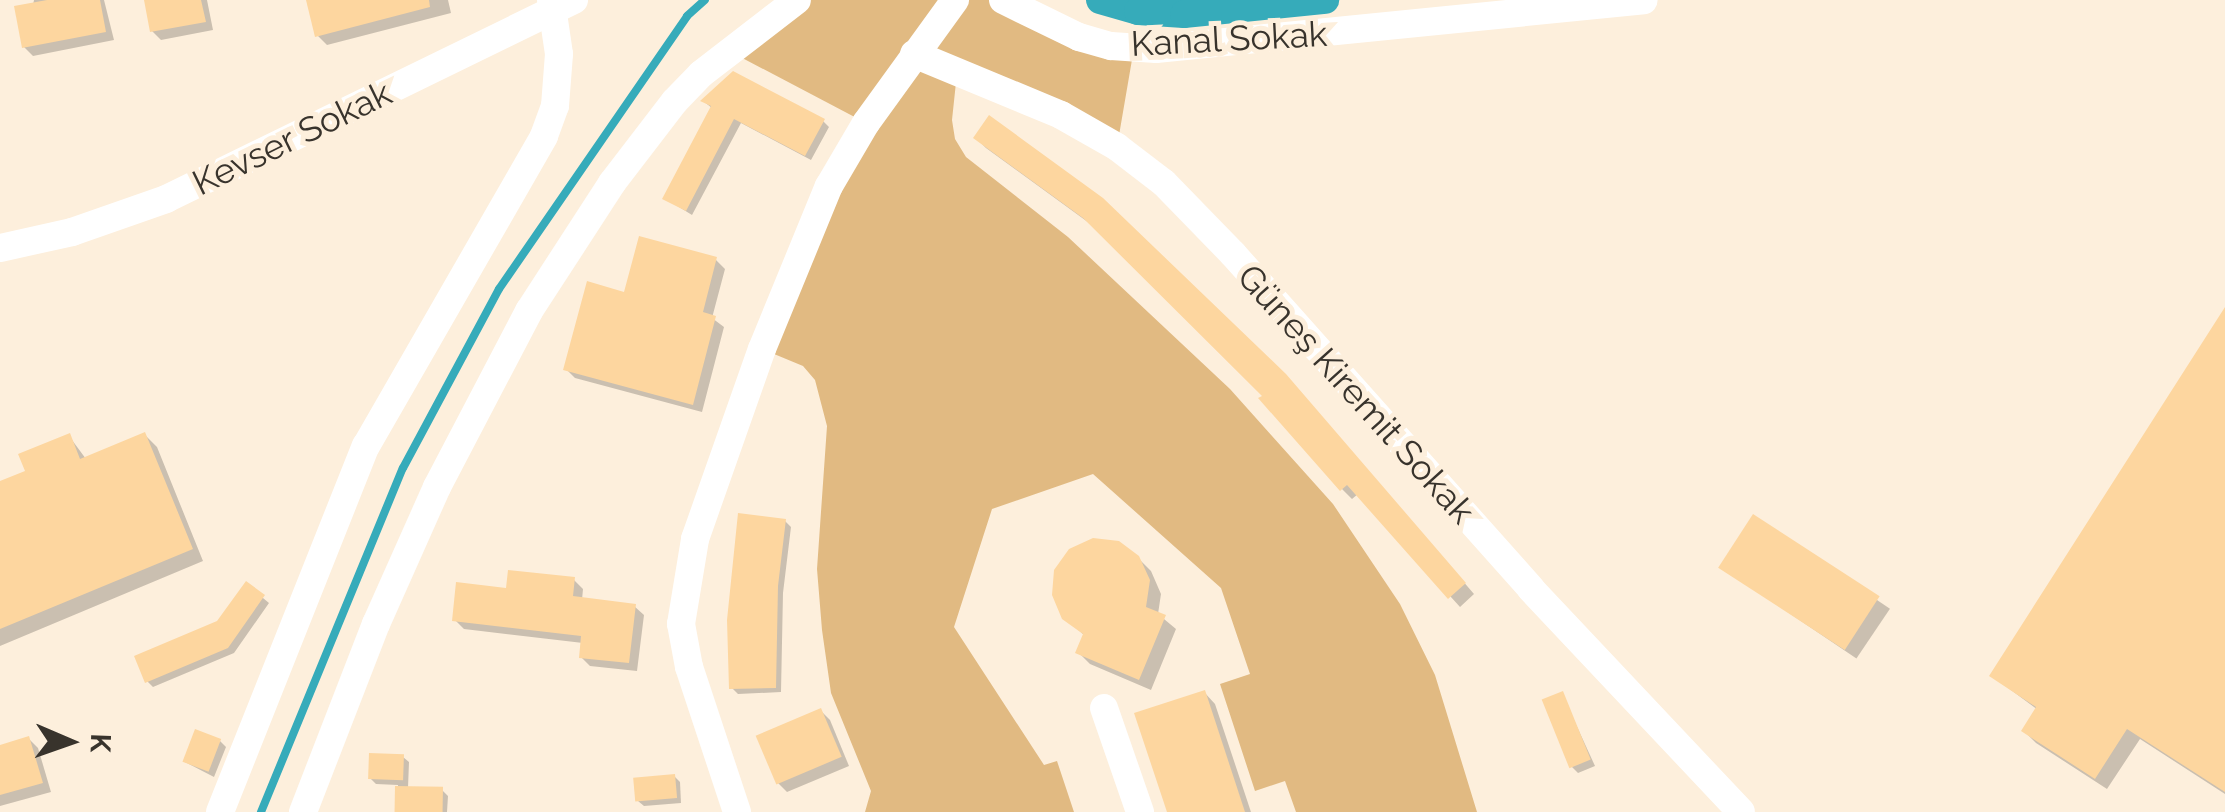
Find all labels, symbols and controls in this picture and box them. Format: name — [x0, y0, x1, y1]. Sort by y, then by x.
street label: Kanal Sokak — [1129, 13, 1329, 65]
street label: Kevser Sokak — [185, 72, 399, 204]
street label: Güneş Kiremit Sokak — [1229, 256, 1483, 532]
north arrow — [20, 692, 120, 792]
text: K — [84, 733, 117, 753]

